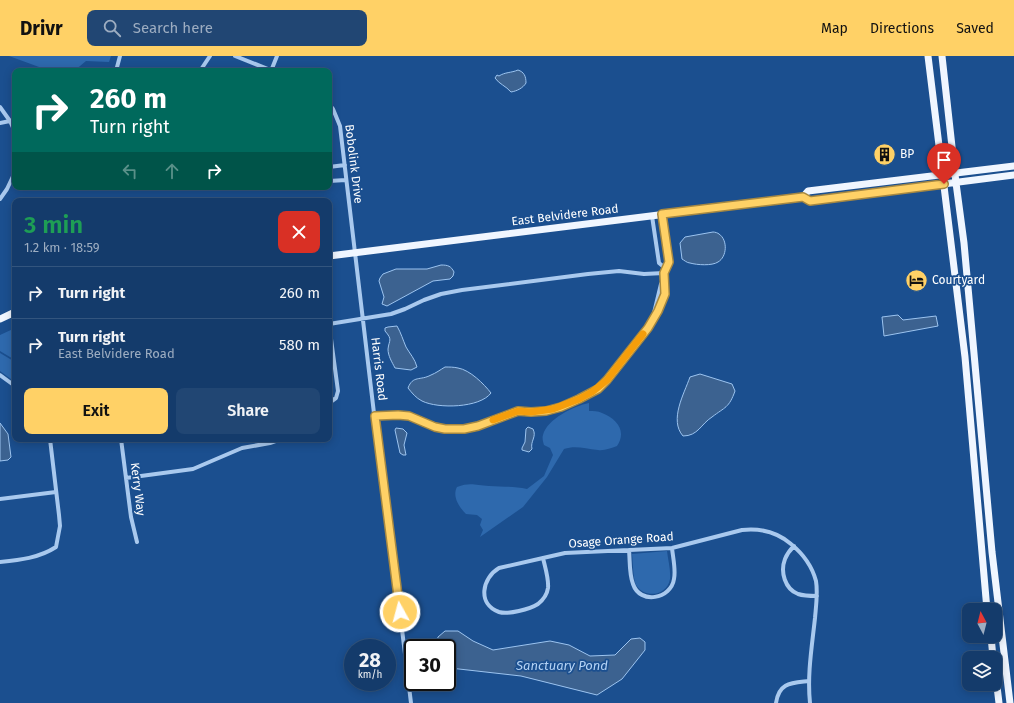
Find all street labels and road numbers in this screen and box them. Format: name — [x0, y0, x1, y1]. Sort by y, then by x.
street label: Bobolink Drive — [342, 124, 366, 204]
street label: East Belvidere Road — [511, 201, 619, 229]
street label: Harris Road — [368, 336, 390, 402]
street label: Kerry Way — [128, 462, 148, 517]
street label: Osage Orange Road — [568, 529, 674, 551]

